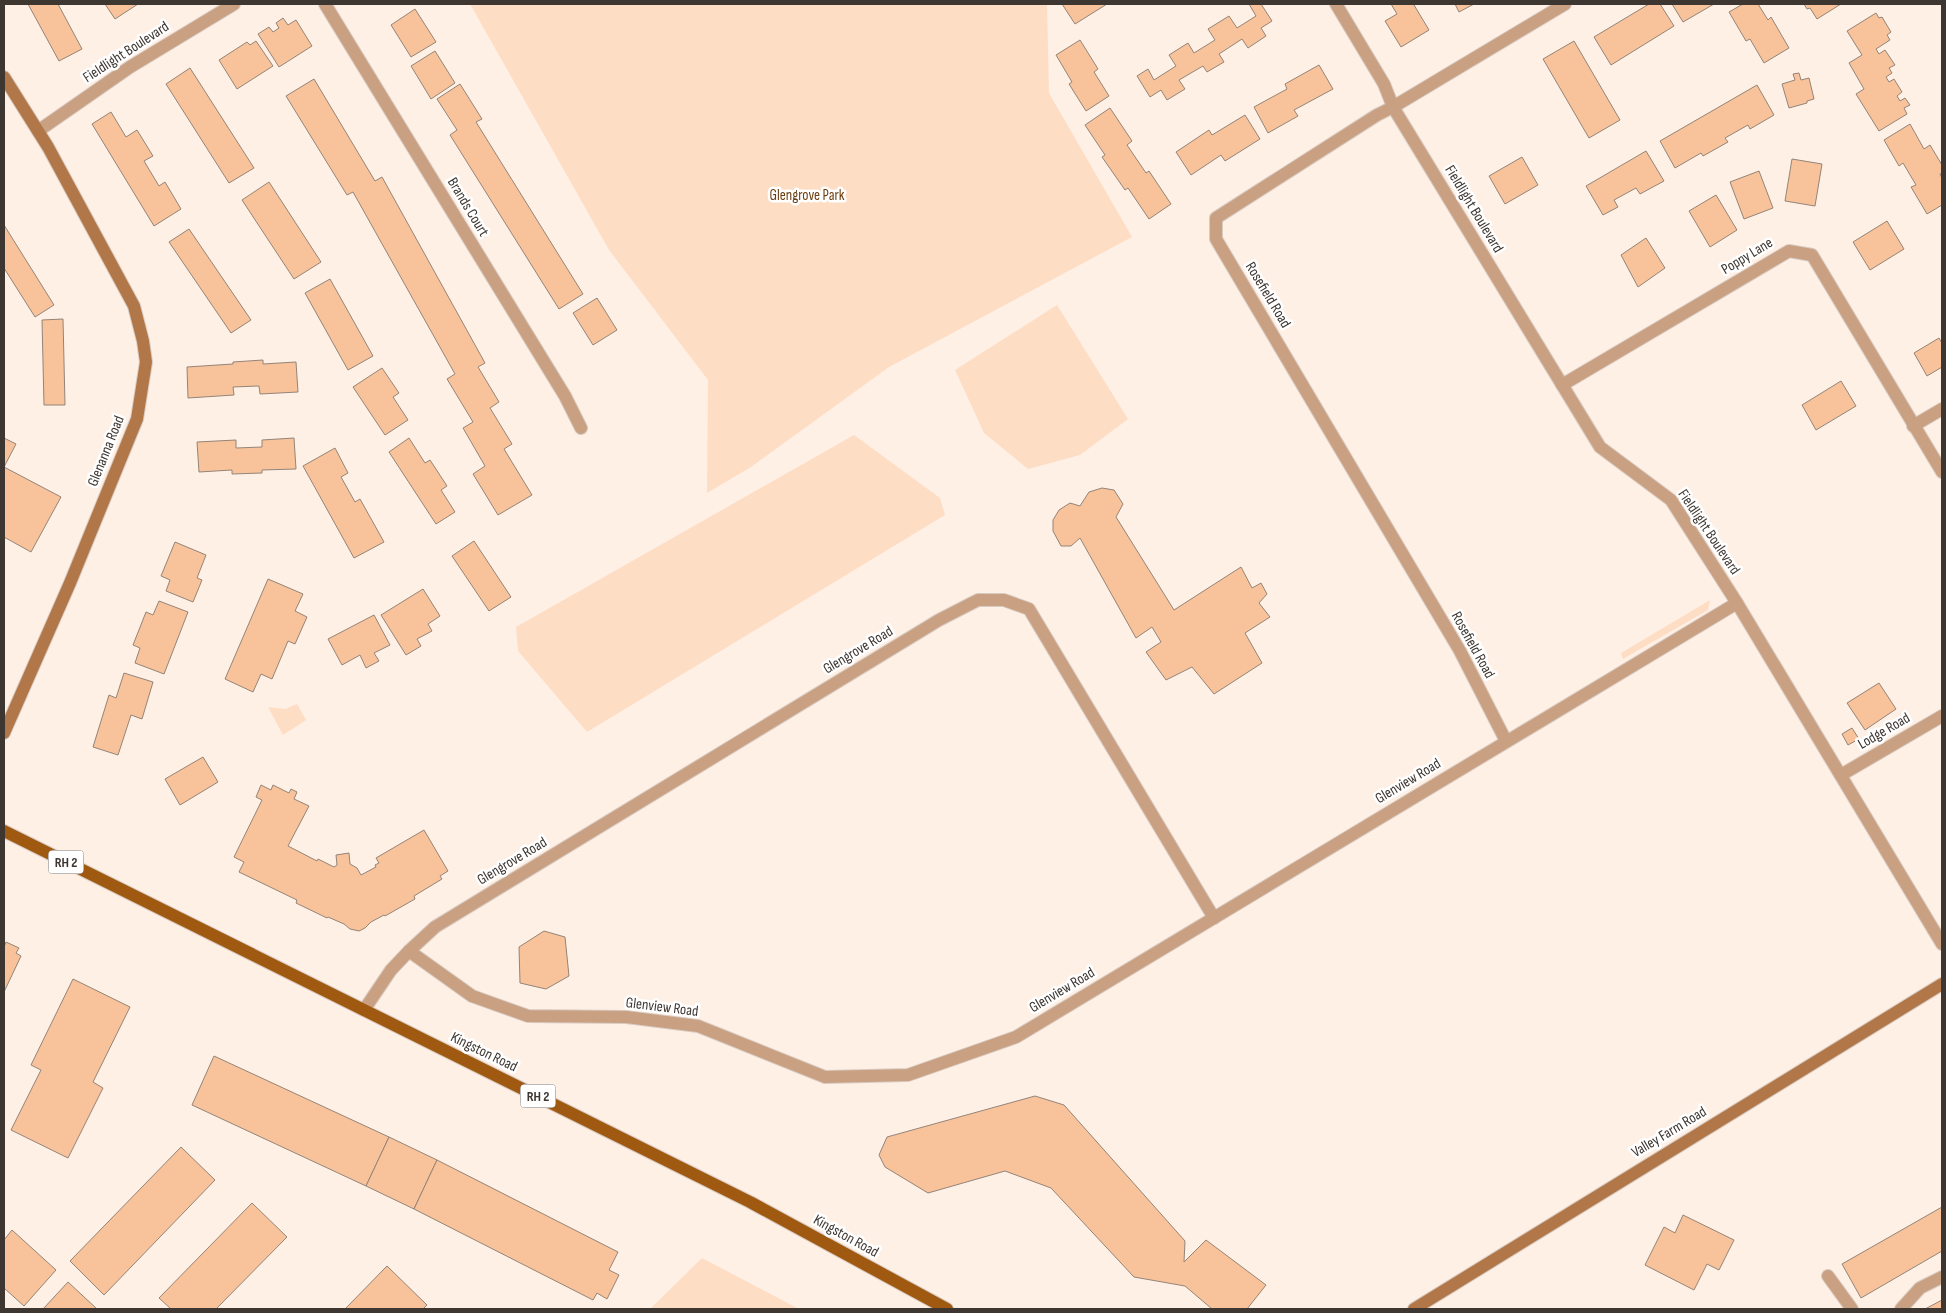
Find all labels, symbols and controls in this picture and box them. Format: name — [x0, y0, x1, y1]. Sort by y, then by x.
street label: Fieldlight Boulevard — [79, 17, 173, 87]
street label: Fieldlight Boulevard — [1440, 162, 1508, 256]
street label: Brands Court — [443, 174, 493, 240]
park label: Glengrove Park — [770, 186, 845, 205]
street label: Poppy Lane — [1718, 233, 1776, 279]
street label: Rosefield Road — [1241, 259, 1295, 331]
street label: Glenanna Road — [83, 413, 129, 489]
street label: Fieldlight Boulevard — [1674, 486, 1744, 578]
street label: Rosefield Road — [1447, 608, 1499, 682]
street label: Glengrove Road — [820, 622, 896, 678]
street label: Lodge Road — [1854, 708, 1914, 754]
street label: Glenview Road — [1372, 754, 1444, 808]
street label: Glengrove Road — [474, 833, 550, 889]
road number: RH 2 — [48, 850, 84, 874]
street label: Glenview Road — [1026, 963, 1098, 1017]
street label: Glenview Road — [625, 993, 699, 1021]
street label: Kingston Road — [448, 1028, 520, 1076]
road number: RH 2 — [520, 1084, 556, 1108]
street label: Valley Farm Road — [1628, 1102, 1710, 1162]
street label: Kingston Road — [810, 1210, 882, 1262]

